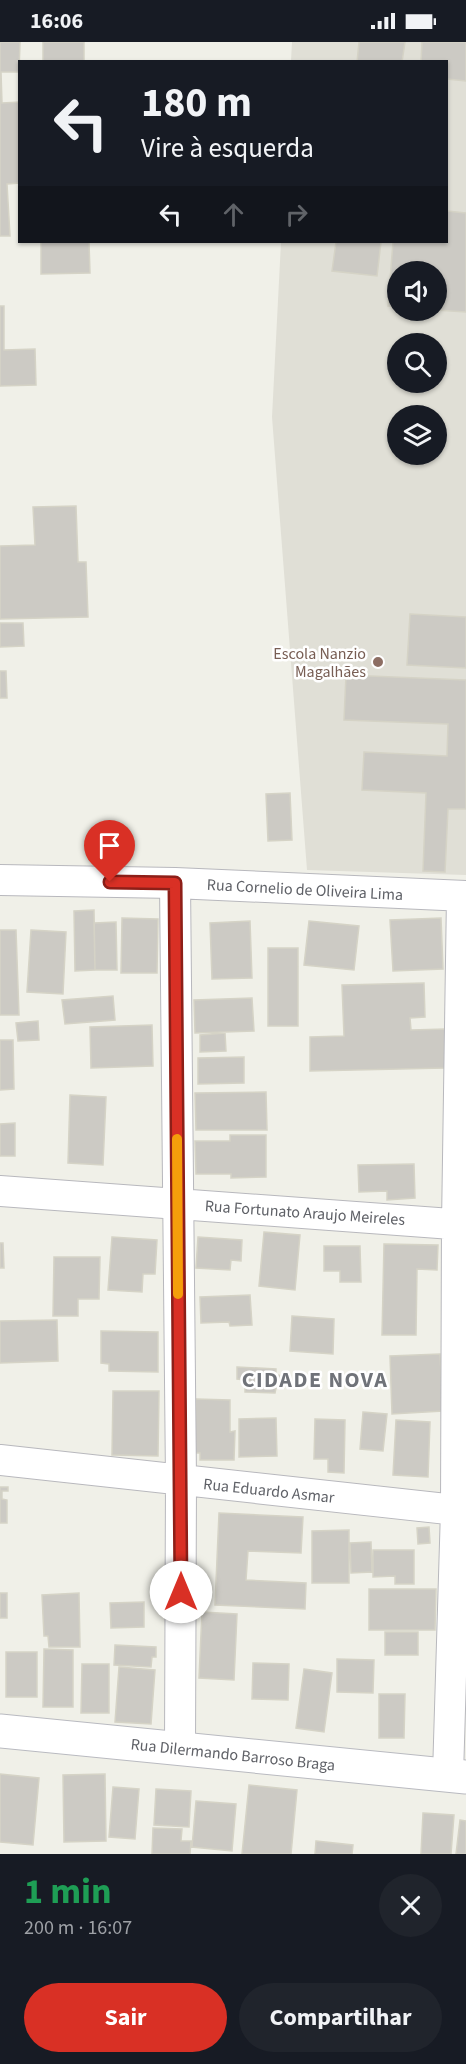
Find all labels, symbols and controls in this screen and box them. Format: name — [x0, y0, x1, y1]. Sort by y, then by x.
text: 16:06 — [30, 5, 83, 37]
text: 180 m — [141, 73, 252, 133]
icon: left — [42, 84, 120, 162]
text: Vire à esquerda — [141, 129, 314, 168]
icon: left — [154, 198, 187, 231]
icon: ahead — [217, 198, 250, 231]
icon: right — [280, 198, 313, 231]
map controls — [387, 261, 447, 465]
button: sound — [387, 261, 447, 321]
button: search — [387, 333, 447, 393]
button: layers — [387, 405, 447, 465]
place label: Escola Nanzio Magalhães — [273, 643, 366, 683]
marker: Escola Nanzio Magalhães — [371, 655, 385, 669]
pin — [84, 820, 135, 882]
icon: arrive — [93, 829, 126, 862]
street label: Rua Cornelio de Oliveira Lima — [206, 874, 404, 906]
street label: Rua Fortunato Araujo Meireles — [204, 1195, 406, 1231]
district label: CIDADE NOVA — [242, 1364, 388, 1396]
street label: Rua Eduardo Asmar — [202, 1473, 336, 1509]
position arrow — [149, 1560, 213, 1624]
street label: Rua Dilermando Barroso Braga — [130, 1733, 336, 1777]
text: 1 min — [24, 1866, 112, 1917]
button: close — [379, 1874, 442, 1937]
text: 200 m · 16:07 — [24, 1914, 132, 1942]
button: Sair — [24, 1983, 227, 2052]
button: Compartilhar — [239, 1983, 442, 2052]

